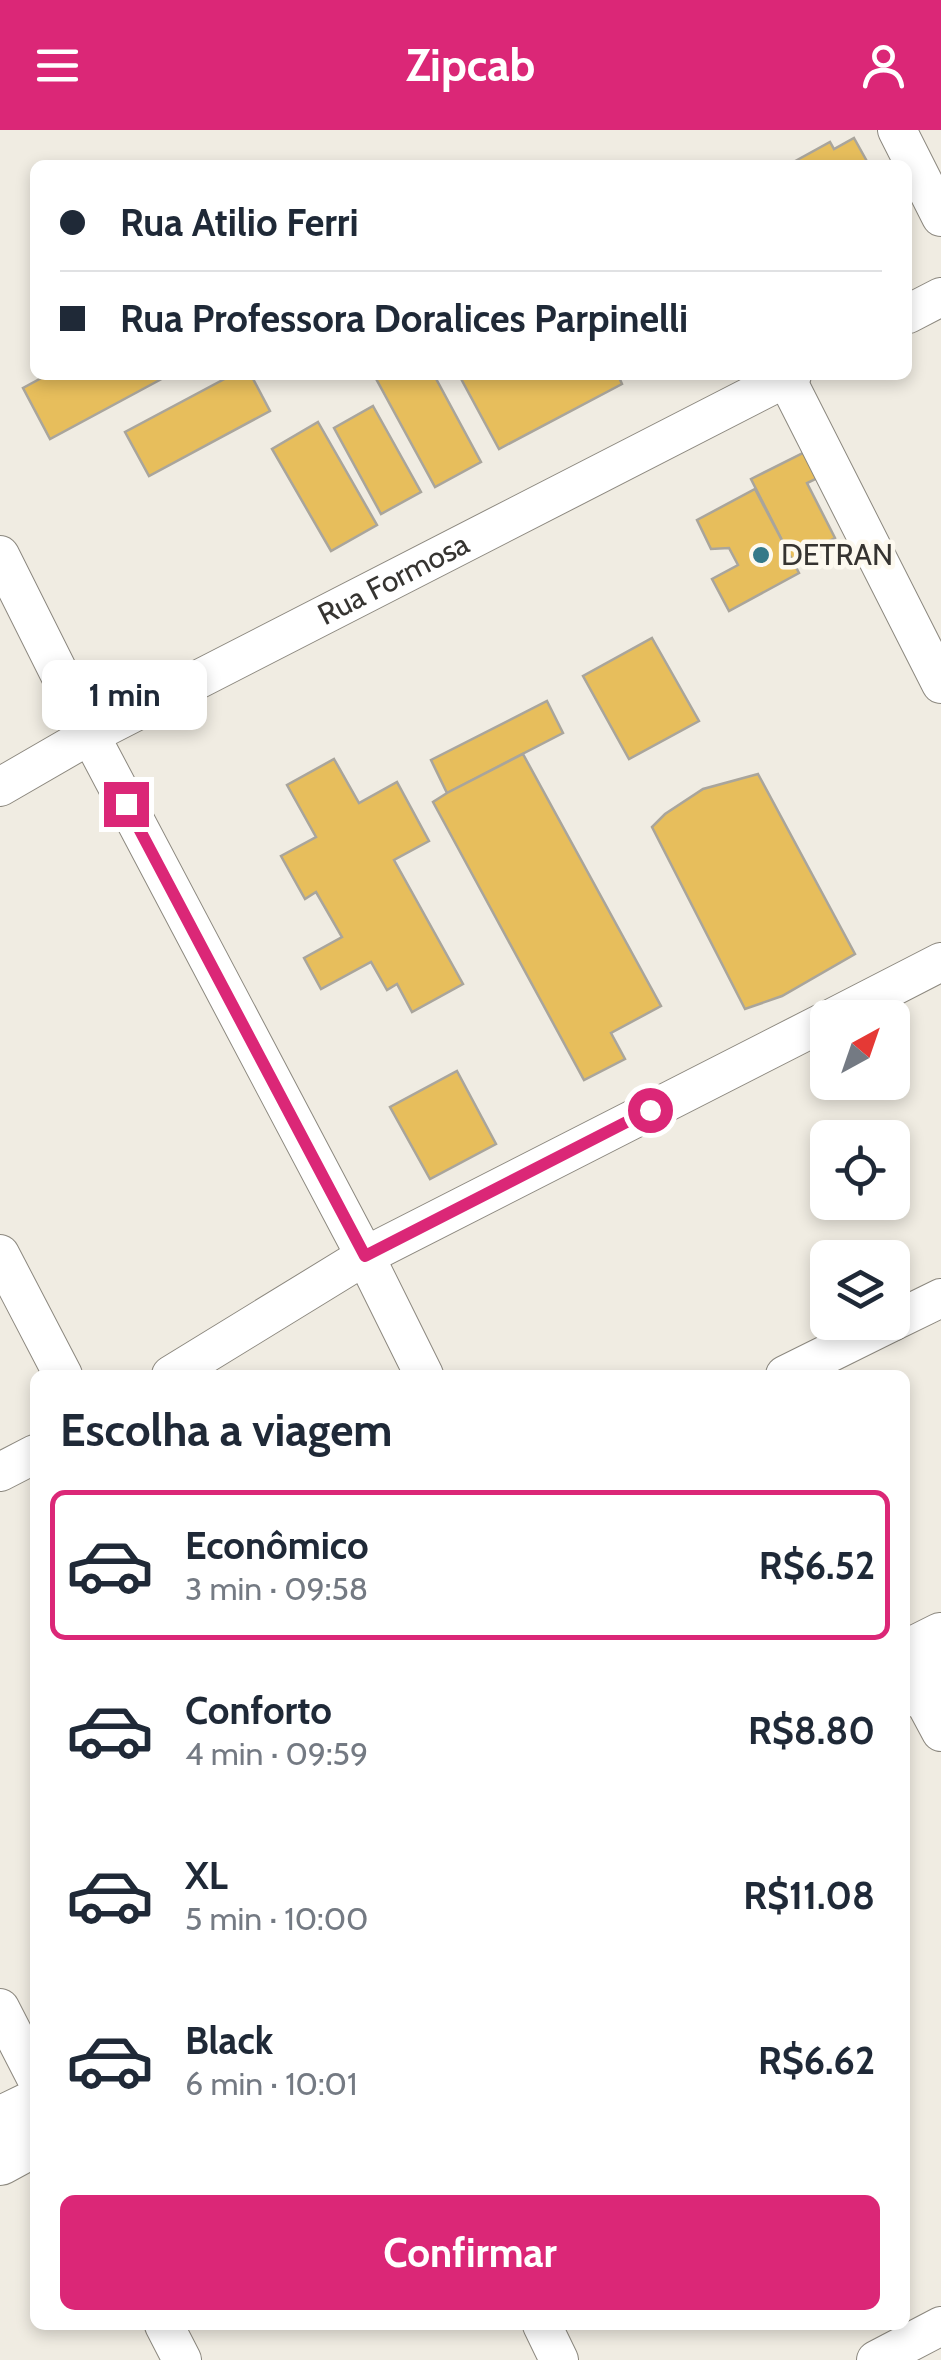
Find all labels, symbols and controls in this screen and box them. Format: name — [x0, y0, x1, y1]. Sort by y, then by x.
icon: menu — [30, 38, 85, 93]
text: Zipcab — [406, 38, 535, 92]
icon: person — [856, 38, 911, 93]
text: Rua Atilio Ferri — [120, 199, 359, 246]
text: Rua Professora Doralices Parpinelli — [120, 295, 688, 342]
street label: Rua Formosa — [312, 525, 475, 633]
place label: DETRAN — [781, 536, 893, 573]
marker: DETRAN — [750, 544, 772, 566]
callout: 1 min — [44, 659, 208, 729]
text: 1 min — [88, 675, 161, 714]
route end — [104, 782, 149, 827]
north arrow — [810, 1000, 910, 1100]
map controls — [810, 1000, 910, 1340]
route start — [628, 1088, 673, 1133]
button: locate — [810, 1120, 910, 1220]
button: layers — [810, 1240, 910, 1340]
text: Escolha a viagem — [60, 1403, 392, 1457]
icon: car — [65, 1520, 155, 1610]
text: Econômico — [185, 1522, 369, 1569]
text: R$6.52 — [759, 1542, 875, 1589]
text: 3 min · 09:58 — [185, 1569, 368, 1608]
icon: car — [65, 1685, 155, 1775]
text: Conforto — [185, 1687, 332, 1734]
text: R$8.80 — [748, 1707, 875, 1754]
text: 4 min · 09:59 — [185, 1734, 368, 1773]
icon: car — [65, 1850, 155, 1940]
text: XL — [185, 1852, 228, 1899]
text: R$11.08 — [743, 1872, 875, 1919]
text: 5 min · 10:00 — [185, 1899, 368, 1938]
icon: car — [65, 2015, 155, 2105]
text: Black — [185, 2017, 273, 2064]
text: R$6.62 — [758, 2037, 875, 2084]
text: 6 min · 10:01 — [185, 2064, 357, 2103]
button: Confirmar — [60, 2195, 880, 2310]

